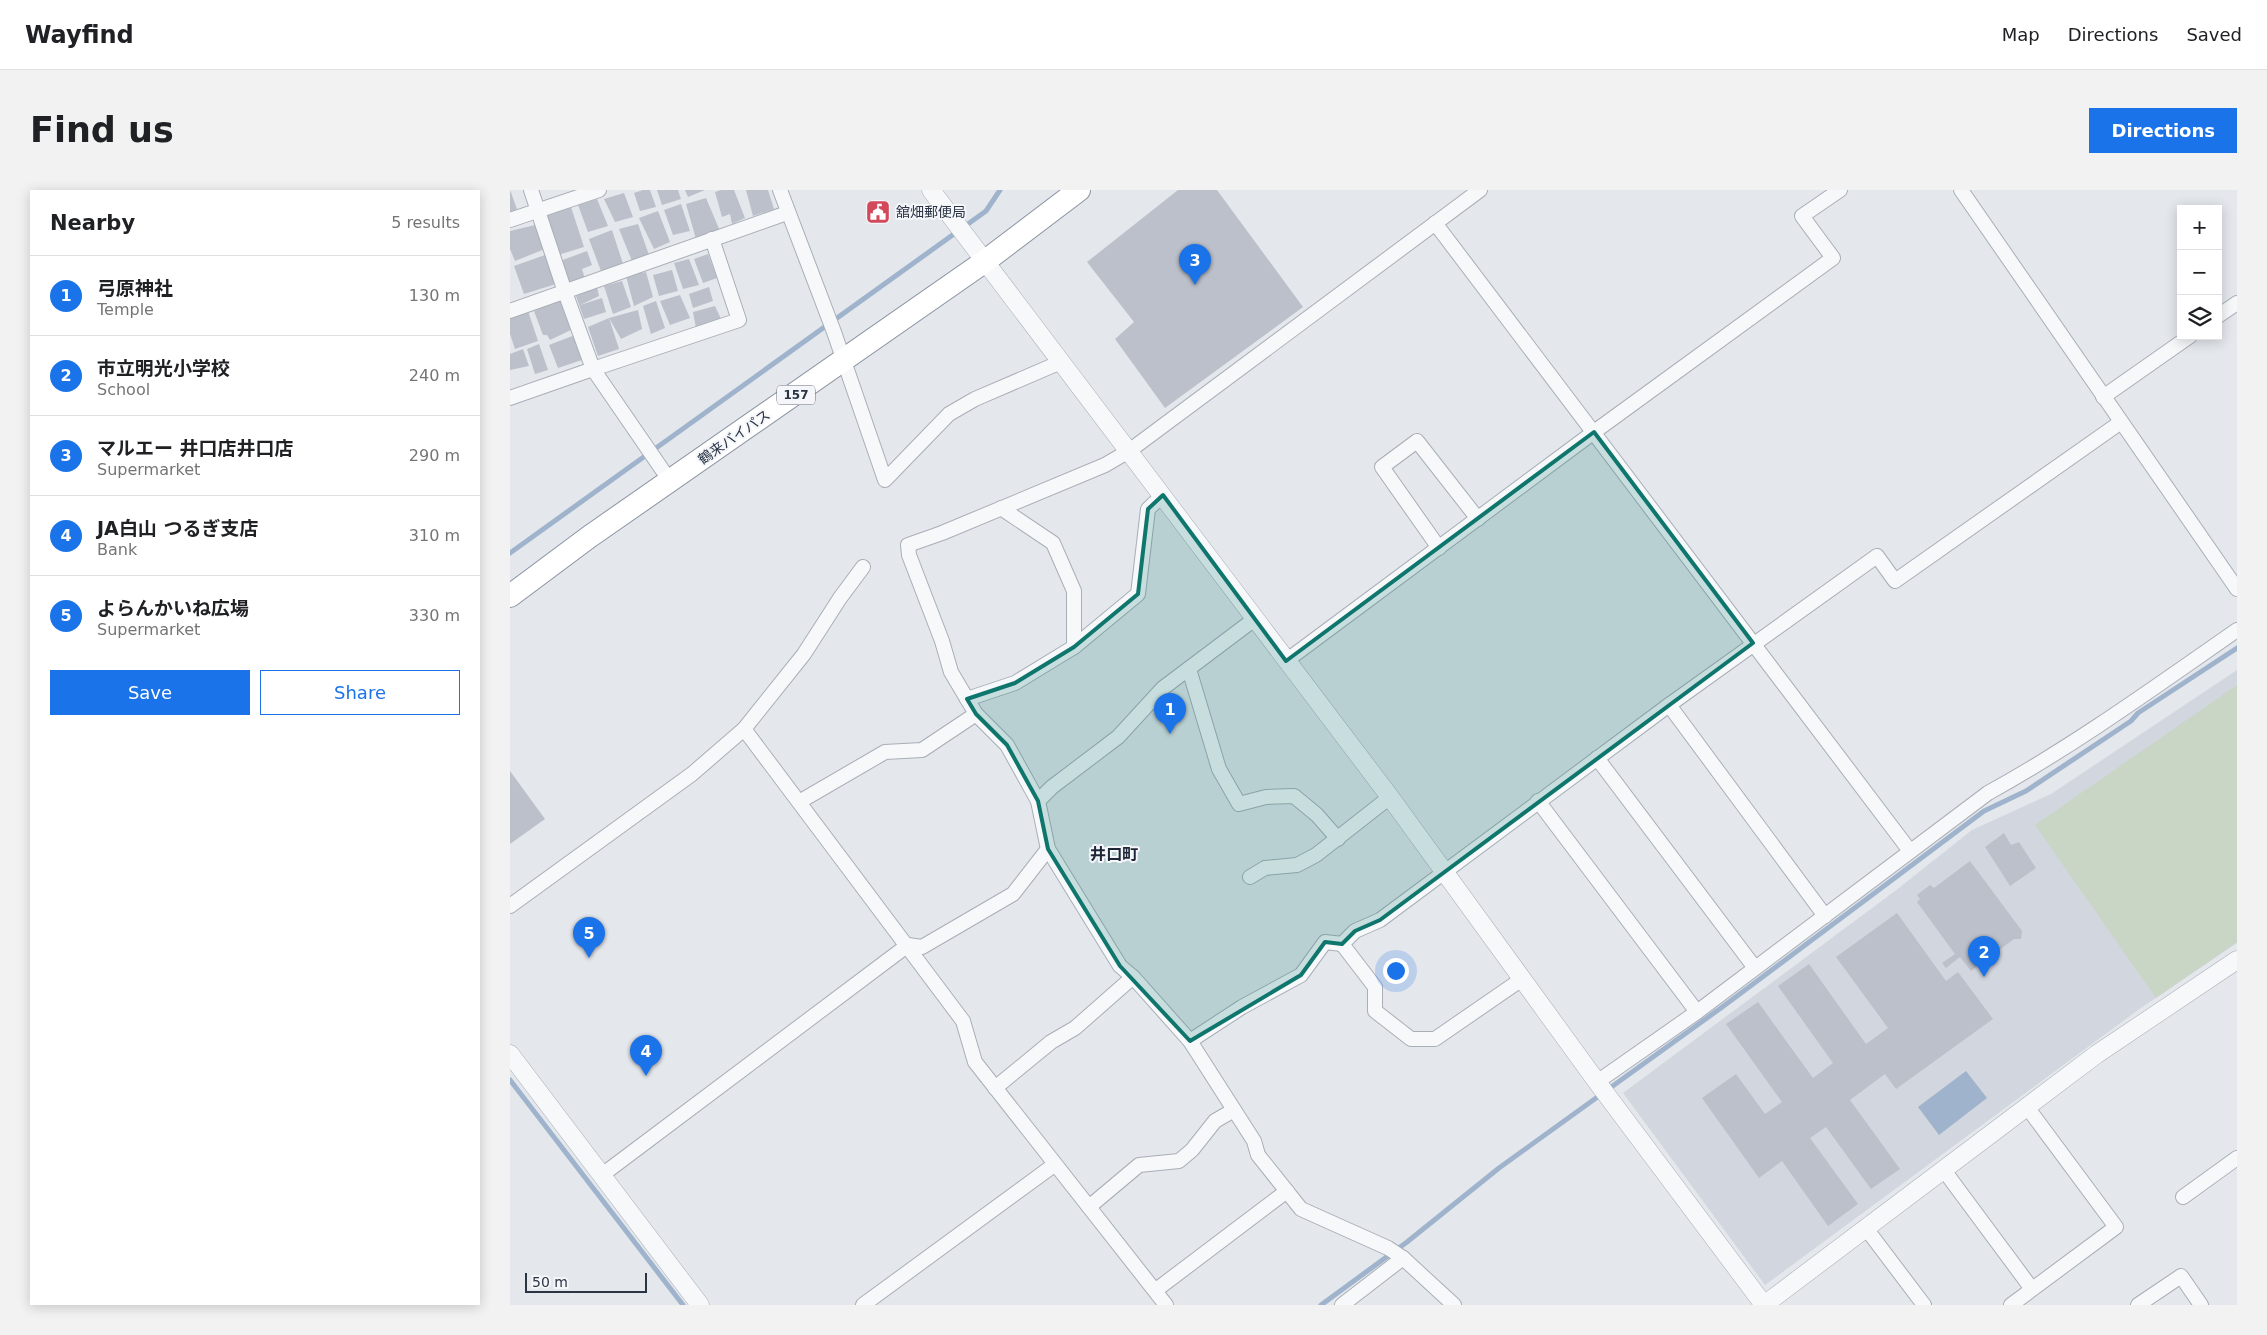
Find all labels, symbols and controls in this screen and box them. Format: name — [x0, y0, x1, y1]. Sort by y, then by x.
text: Wayfind — [25, 21, 134, 49]
text: Map — [2002, 24, 2040, 45]
text: Directions — [2068, 24, 2158, 45]
text: Saved — [2186, 24, 2242, 45]
button: Directions — [2089, 108, 2237, 153]
text: Find us — [30, 110, 174, 150]
public building icon: 舘畑郵便局 — [865, 199, 891, 225]
place label: 舘畑郵便局 — [896, 204, 966, 220]
map controls — [2177, 205, 2222, 340]
button: + — [2177, 205, 2222, 250]
text: Nearby — [50, 211, 135, 235]
text: 5 results — [391, 213, 460, 232]
pin: 3 — [1179, 244, 1211, 285]
button: − — [2177, 250, 2222, 295]
text: 弓原神社 — [97, 277, 173, 299]
text: 1 — [60, 286, 72, 305]
text: 130 m — [409, 286, 460, 305]
button: layers — [2177, 295, 2222, 340]
text: Temple — [97, 300, 154, 319]
text: 市立明光小学校 — [97, 357, 230, 379]
text: 2 — [60, 366, 72, 385]
text: 240 m — [409, 366, 460, 385]
text: School — [97, 380, 150, 399]
road number: 157 — [777, 386, 815, 404]
street label: 鶴来バイパス — [695, 406, 773, 468]
text: マルエー 井口店井口店 — [97, 437, 294, 459]
text: 3 — [60, 446, 72, 465]
text: 290 m — [409, 446, 460, 465]
text: Supermarket — [97, 460, 200, 479]
text: JA白山 つるぎ支店 — [97, 517, 258, 539]
text: 4 — [60, 526, 72, 545]
text: 310 m — [409, 526, 460, 545]
text: Bank — [97, 540, 137, 559]
text: よらんかいね広場 — [97, 597, 249, 619]
text: 5 — [60, 606, 72, 625]
text: 330 m — [409, 606, 460, 625]
text: Supermarket — [97, 620, 200, 639]
button: Save — [50, 670, 250, 715]
button: Share — [260, 670, 460, 715]
pin: 1 — [1154, 693, 1186, 734]
district label: 井口町 — [1090, 845, 1138, 864]
pin: 5 — [573, 917, 605, 958]
pin: 2 — [1968, 936, 2000, 977]
your location — [1383, 958, 1409, 984]
pin: 4 — [630, 1035, 662, 1076]
scale bar — [525, 1270, 648, 1293]
text: 50 m — [532, 1274, 568, 1290]

